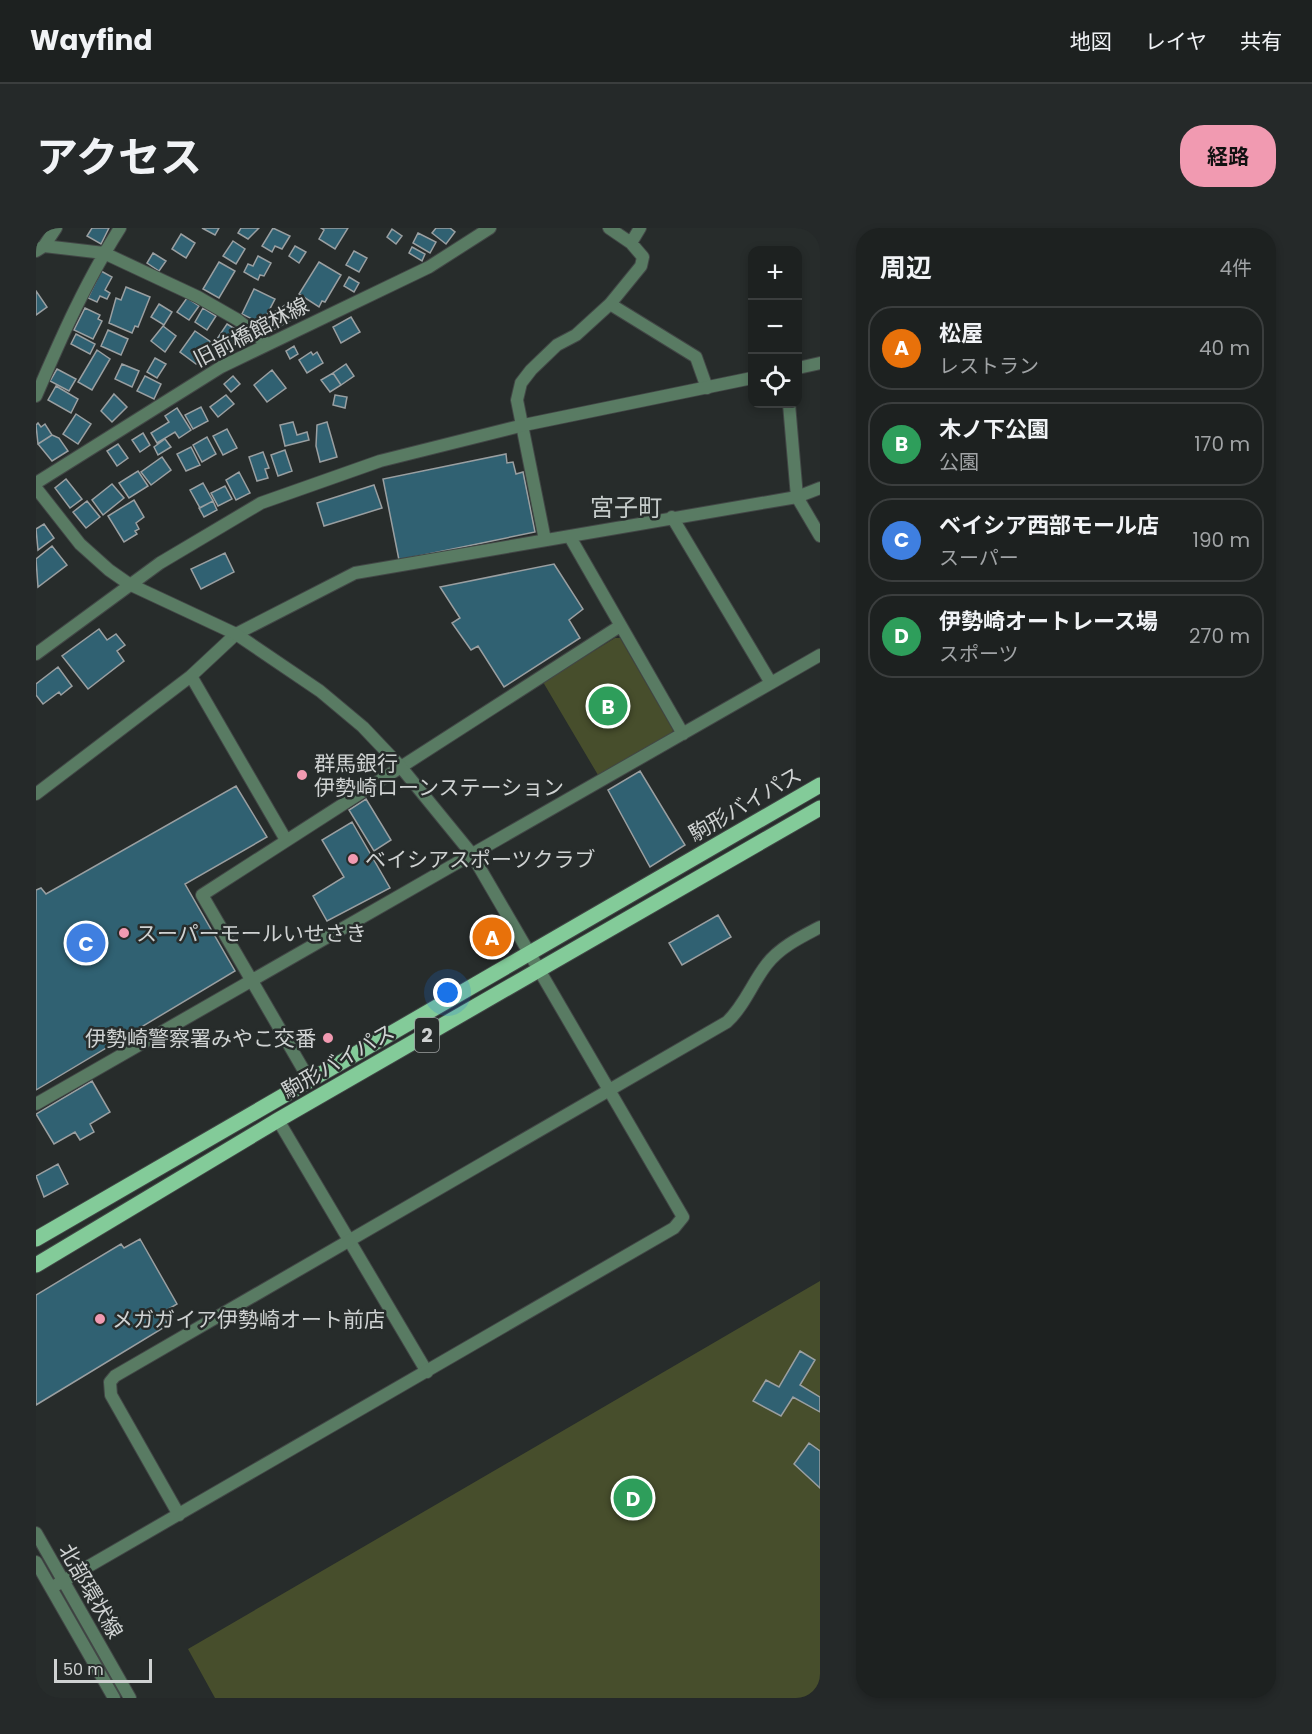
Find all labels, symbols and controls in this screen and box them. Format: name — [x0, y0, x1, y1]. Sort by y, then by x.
text: Wayfind — [30, 21, 152, 60]
text: 地図 — [1070, 27, 1112, 56]
text: レイヤ — [1145, 27, 1207, 56]
text: 共有 — [1240, 27, 1282, 56]
button: 経路 — [1180, 125, 1276, 187]
text: アクセス — [36, 128, 202, 187]
map controls — [748, 246, 802, 408]
button: + — [748, 246, 802, 300]
text: 周辺 — [880, 250, 932, 286]
text: 4件 — [1219, 254, 1252, 282]
street label: 旧前橋館林線 — [188, 290, 314, 374]
button: − — [748, 300, 802, 354]
text: 松屋 — [939, 318, 983, 349]
text: A — [894, 334, 909, 362]
text: 40 m — [1199, 334, 1250, 362]
text: レストラン — [939, 352, 1039, 380]
button: locate — [748, 354, 802, 408]
text: 木ノ下公園 — [939, 414, 1049, 445]
text: B — [895, 430, 908, 458]
text: 170 m — [1194, 430, 1250, 458]
text: 公園 — [939, 448, 979, 476]
district label: 宮子町 — [590, 491, 662, 524]
text: ベイシア西部モール店 — [939, 510, 1159, 541]
text: C — [894, 526, 909, 554]
text: 190 m — [1193, 526, 1250, 554]
text: スーパー — [939, 544, 1019, 572]
text: 伊勢崎オートレース場 — [939, 606, 1158, 637]
text: D — [894, 622, 909, 650]
text: 270 m — [1189, 622, 1250, 650]
text: スポーツ — [939, 640, 1019, 668]
pin: B — [588, 684, 628, 728]
place label: 群馬銀行 伊勢崎ローンステーション — [314, 749, 564, 802]
street label: 駒形バイパス — [683, 760, 807, 848]
marker: 群馬銀行 伊勢崎ローンステーション — [295, 768, 309, 782]
place label: ベイシアスポーツクラブ — [365, 845, 596, 874]
marker: ベイシアスポーツクラブ — [346, 852, 360, 866]
pin: A — [472, 914, 512, 960]
place label: スーパーモールいせさき — [136, 919, 367, 948]
pin: C — [67, 920, 106, 966]
marker: スーパーモールいせさき — [117, 926, 131, 940]
your location — [433, 978, 462, 1007]
street label: 駒形バイパス — [276, 1017, 400, 1105]
road number: 2 — [415, 1018, 439, 1052]
place label: 伊勢崎警察署みやこ交番 — [85, 1024, 316, 1053]
marker: 伊勢崎警察署みやこ交番 — [321, 1031, 335, 1045]
place label: メガガイア伊勢崎オート前店 — [112, 1305, 385, 1334]
marker: メガガイア伊勢崎オート前店 — [93, 1312, 107, 1326]
pin: D — [614, 1476, 652, 1520]
street label: 北部環状線 — [52, 1538, 130, 1644]
scale bar — [54, 1656, 152, 1684]
text: 50 m — [63, 1658, 104, 1681]

